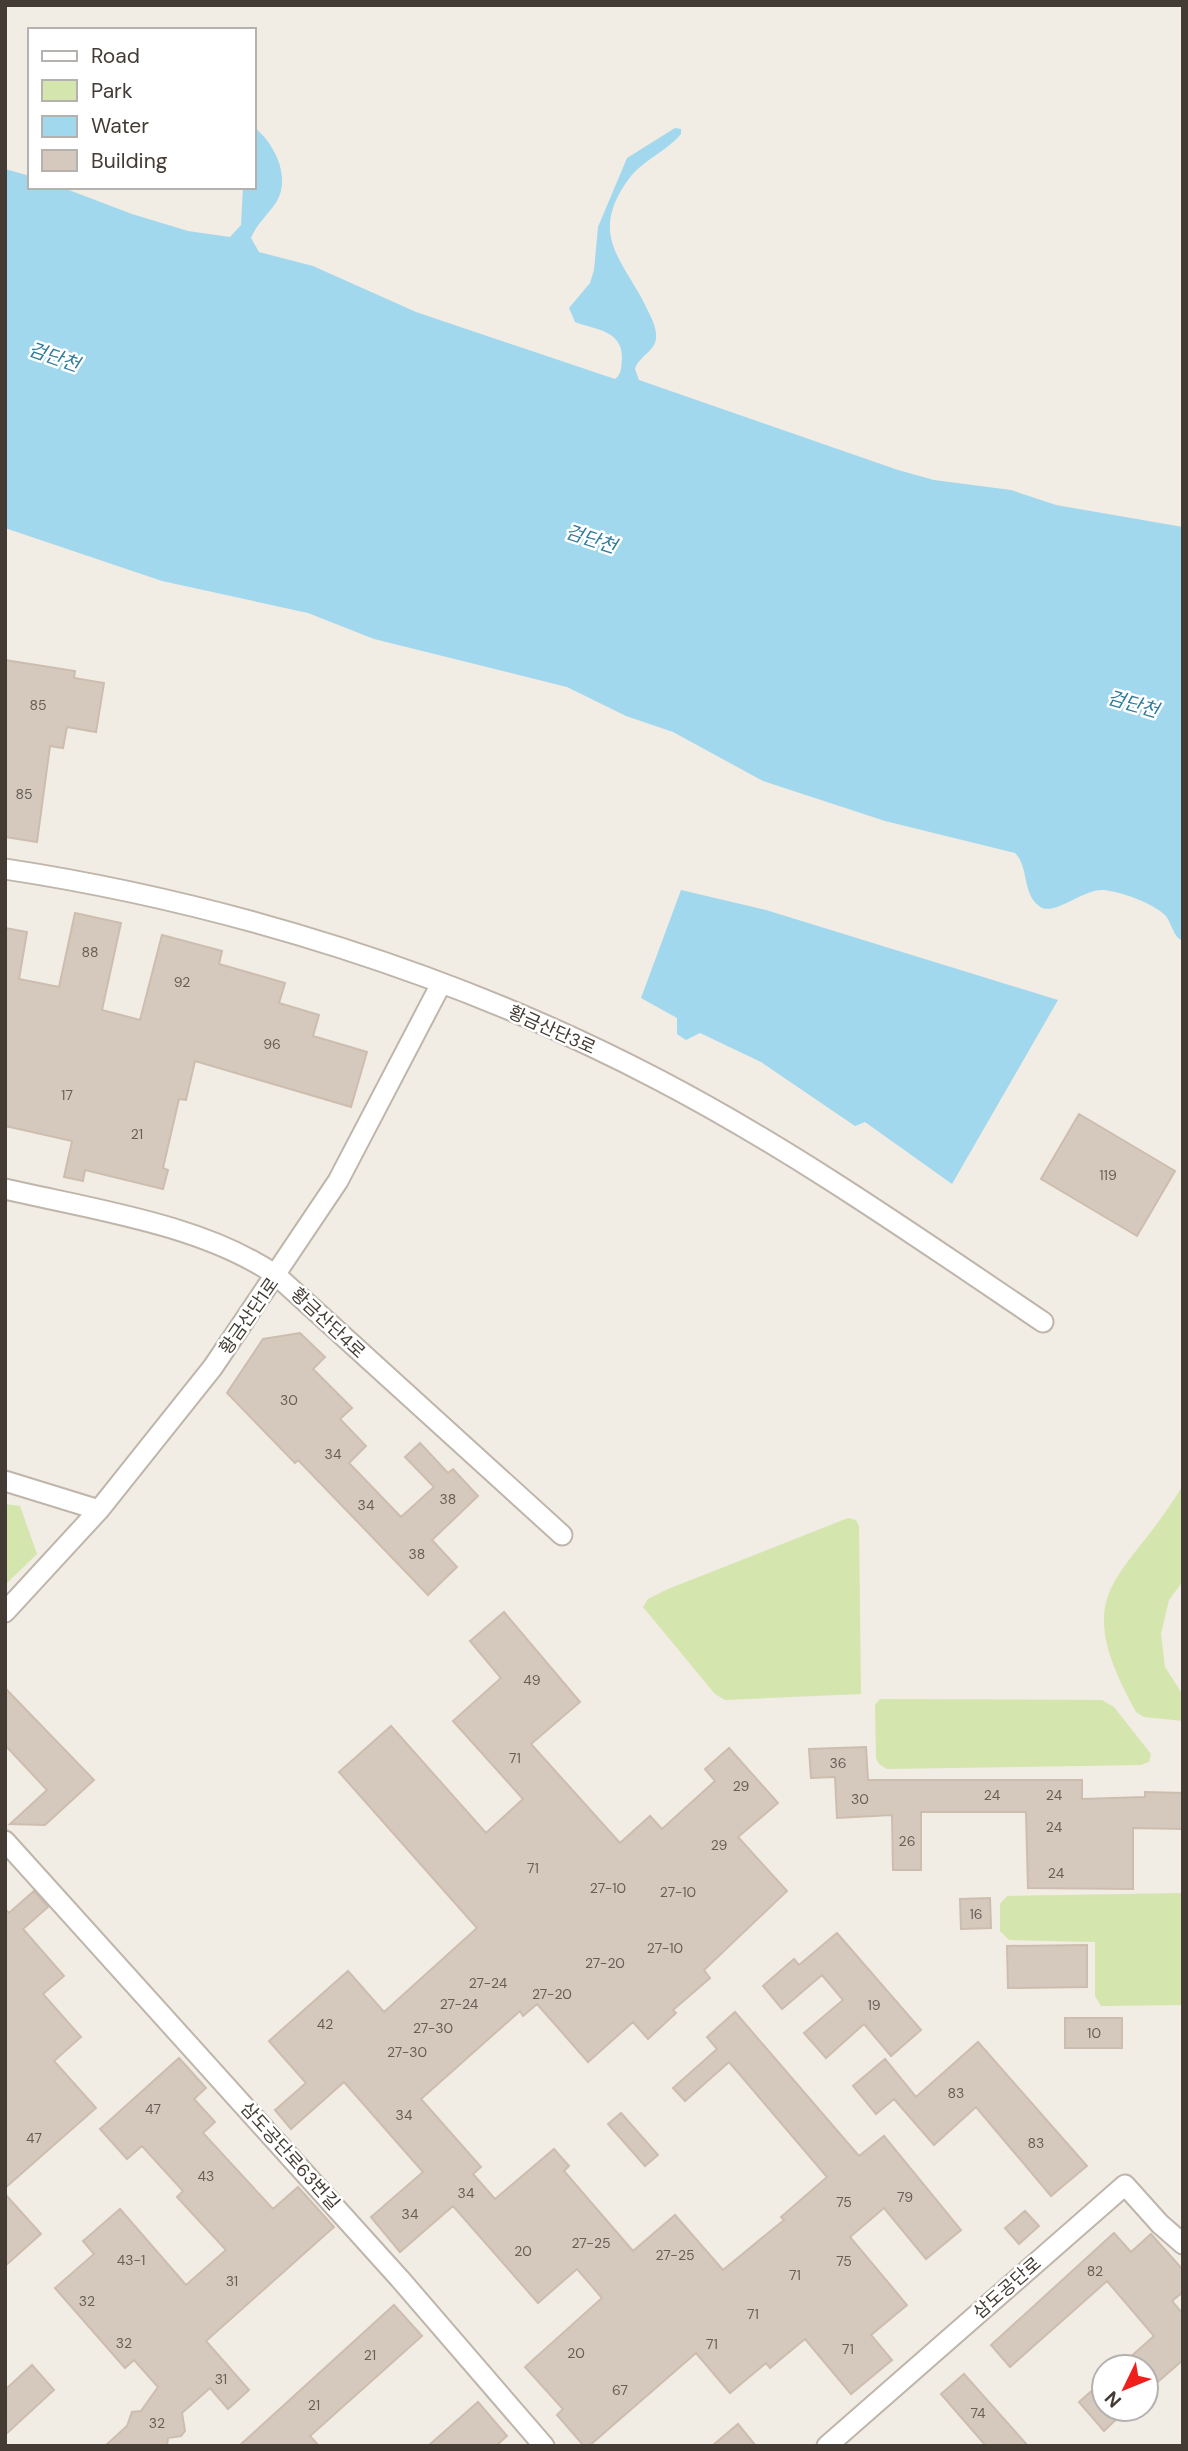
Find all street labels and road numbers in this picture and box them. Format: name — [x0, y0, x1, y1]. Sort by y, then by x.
street label: 황금산단3로 — [504, 1000, 600, 1060]
street label: 황금산단1로 — [214, 1273, 284, 1359]
street label: 황금산단4로 — [286, 1282, 370, 1364]
street label: 삼도공단로63번길 — [235, 2097, 345, 2215]
street label: 삼도공단로 — [968, 2252, 1046, 2324]

